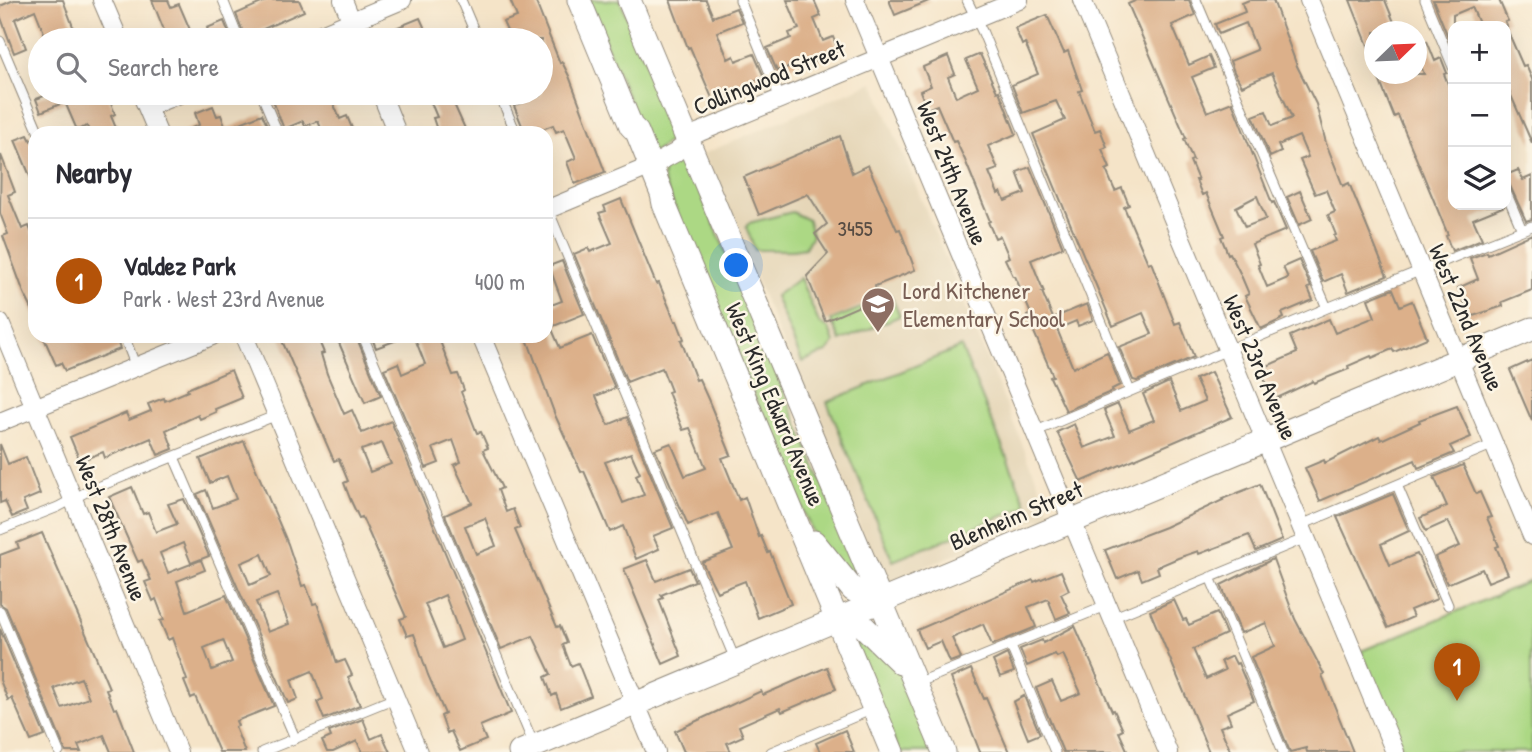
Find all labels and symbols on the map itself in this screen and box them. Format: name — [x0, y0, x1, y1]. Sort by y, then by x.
north arrow — [1364, 21, 1427, 84]
street label: Collingwood Street — [688, 32, 850, 122]
street label: West 24th Avenue — [910, 96, 997, 250]
house number: 3455 — [837, 214, 873, 243]
street label: West 22nd Avenue — [1422, 239, 1512, 396]
your location — [719, 248, 753, 282]
place label: Lord Kitchener Elementary School — [903, 274, 1066, 334]
school or university icon: Lord Kitchener Elementary School — [859, 285, 897, 334]
street label: West 23rd Avenue — [1216, 290, 1306, 445]
street label: West King Edward Avenue — [719, 297, 833, 511]
street label: West 28th Avenue — [68, 451, 156, 606]
street label: Blenheim Street — [945, 472, 1088, 557]
pin: 1 — [1434, 643, 1480, 701]

